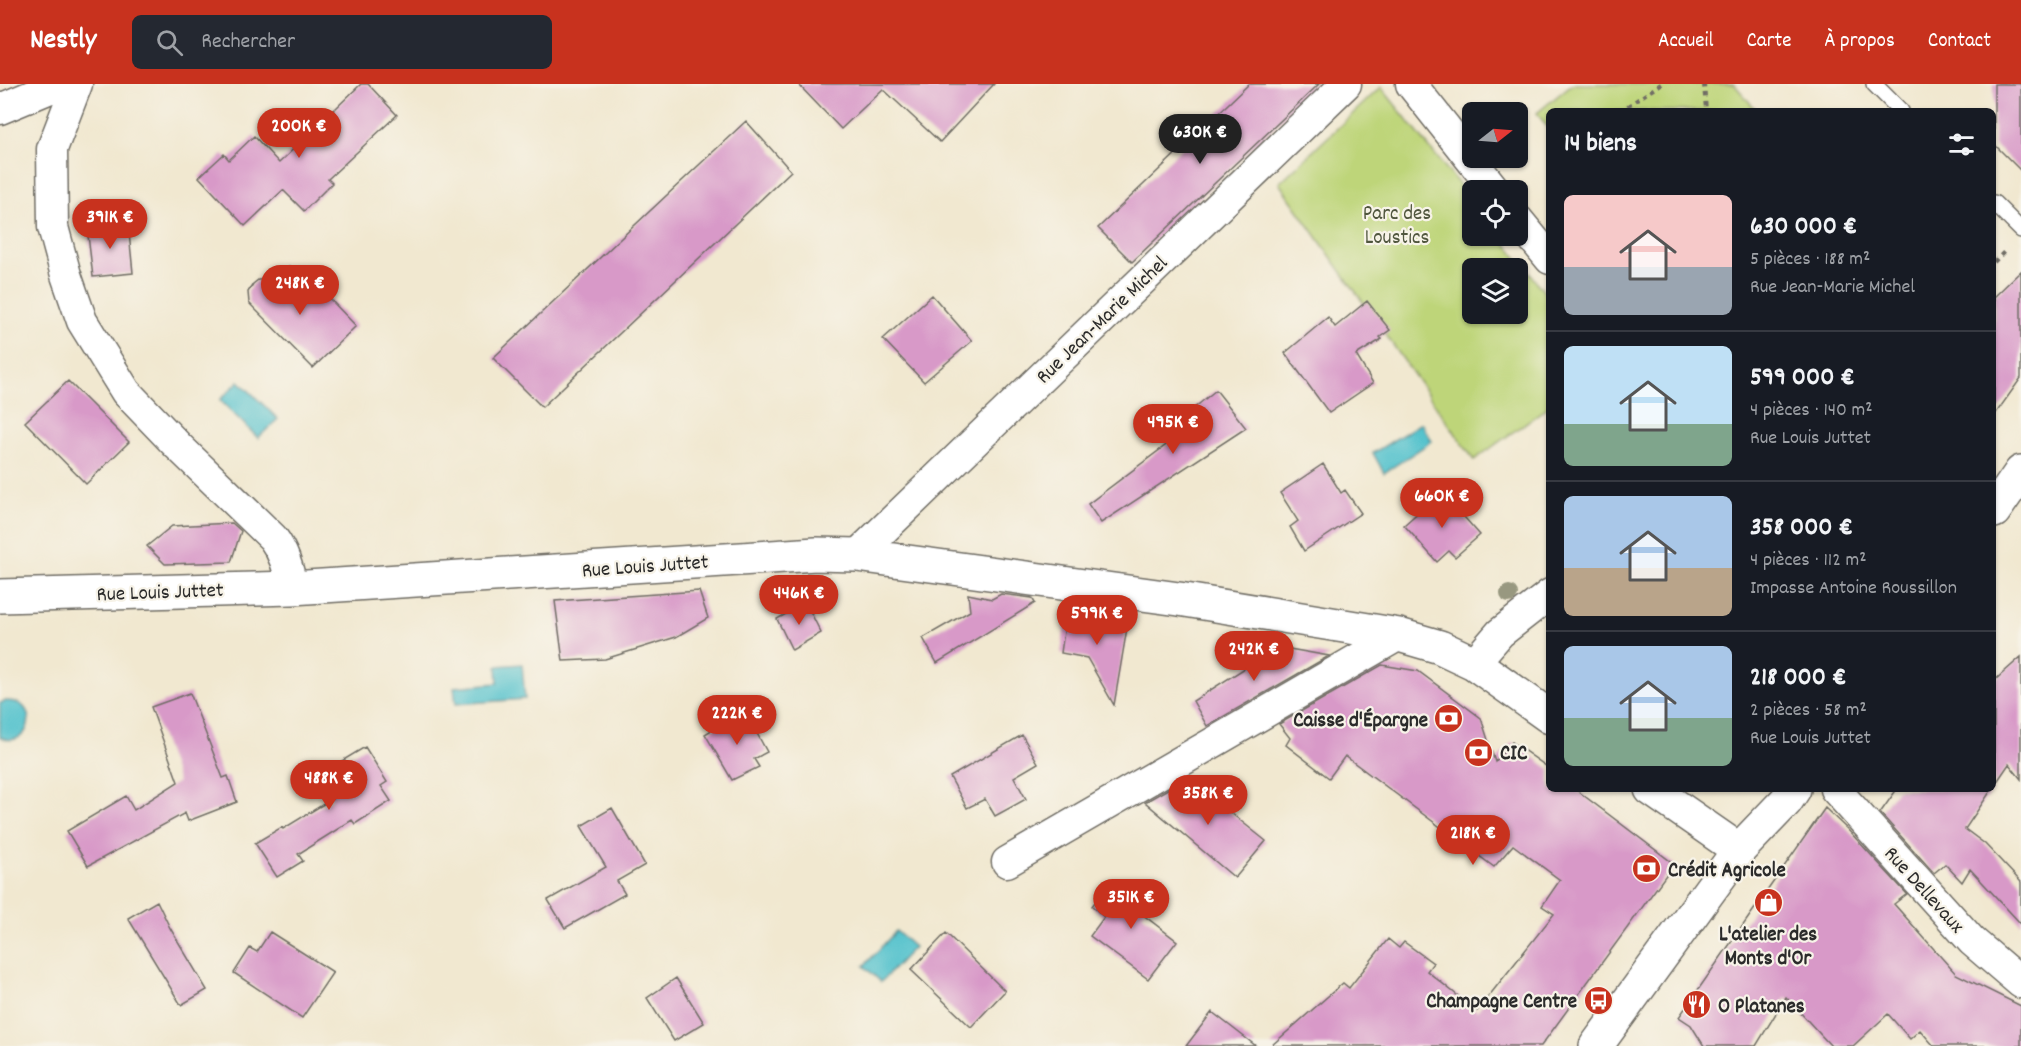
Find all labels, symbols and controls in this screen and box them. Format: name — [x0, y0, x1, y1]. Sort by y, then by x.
search box — [132, 15, 552, 69]
text: Nestly — [30, 22, 96, 62]
icon: search — [153, 26, 186, 59]
text: Rechercher — [201, 27, 295, 58]
text: Accueil — [1658, 27, 1713, 57]
text: Carte — [1746, 27, 1791, 57]
text: À propos — [1824, 27, 1895, 57]
text: Contact — [1928, 27, 1991, 57]
north arrow — [1462, 102, 1528, 168]
map controls — [1462, 102, 1528, 324]
pin: 200K € — [250, 108, 348, 159]
text: 200K € — [271, 113, 327, 141]
pin: 630K € — [1151, 114, 1249, 165]
text: 630K € — [1173, 119, 1227, 147]
text: 14 biens — [1564, 126, 1637, 163]
icon: filters — [1945, 128, 1978, 161]
button: locate — [1462, 180, 1528, 246]
pin: 391K € — [61, 199, 159, 250]
park label: Parc des Loustics — [1363, 200, 1431, 254]
text: 391K € — [86, 204, 134, 232]
text: 630 000 € — [1750, 209, 1857, 246]
icon: home — [1612, 219, 1684, 291]
text: 5 pièces · 188 m² — [1750, 246, 1870, 274]
street label: Rue Jean-Marie Michel — [1030, 250, 1176, 392]
button: layers — [1462, 258, 1528, 324]
pin: 248K € — [251, 265, 349, 316]
text: 248K € — [275, 270, 325, 298]
text: Rue Jean-Marie Michel — [1750, 274, 1915, 302]
text: 599 000 € — [1750, 360, 1855, 397]
icon: home — [1612, 370, 1684, 442]
text: 4 pièces · 140 m² — [1750, 397, 1873, 425]
pin: 495K € — [1124, 404, 1222, 455]
text: 495K € — [1147, 409, 1199, 437]
text: Rue Louis Juttet — [1750, 425, 1871, 453]
pin: 660K € — [1393, 478, 1491, 529]
text: 660K € — [1414, 483, 1470, 511]
text: 358 000 € — [1750, 510, 1853, 547]
icon: home — [1612, 520, 1684, 592]
text: 4 pièces · 112 m² — [1750, 547, 1866, 575]
street label: Rue Louis Juttet — [581, 549, 710, 587]
pin: 446K € — [750, 575, 848, 626]
text: Impasse Antoine Roussillon — [1750, 575, 1957, 603]
street label: Rue Louis Juttet — [96, 577, 224, 611]
text: 446K € — [773, 580, 825, 608]
pin: 599K € — [1048, 595, 1146, 646]
text: 599K € — [1071, 600, 1123, 628]
pin: 242K € — [1205, 631, 1303, 682]
text: 242K € — [1229, 636, 1279, 664]
text: 218 000 € — [1750, 660, 1846, 697]
icon: home — [1612, 670, 1684, 742]
pin: 222K € — [688, 695, 786, 746]
text: 2 pièces · 58 m² — [1750, 697, 1867, 725]
text: 222K € — [711, 700, 763, 728]
bank icon: Caisse d'Épargne — [1433, 703, 1465, 735]
place label: Caisse d'Épargne — [1293, 707, 1428, 737]
text: Rue Louis Juttet — [1750, 725, 1871, 753]
bank icon: CIC — [1463, 736, 1495, 768]
place label: CIC — [1500, 740, 1528, 770]
pin: 488K € — [280, 760, 378, 811]
text: 488K € — [304, 765, 354, 793]
pin: 358K € — [1159, 775, 1257, 826]
text: 358K € — [1182, 780, 1234, 808]
pin: 218K € — [1424, 815, 1522, 866]
text: 218K € — [1450, 820, 1496, 848]
street label: Rue Dellevaux — [1875, 841, 1970, 941]
bank icon: Crédit Agricole — [1631, 853, 1663, 885]
place label: Crédit Agricole — [1668, 857, 1786, 887]
pin: 351K € — [1082, 879, 1180, 930]
text: 351K € — [1107, 884, 1155, 912]
shop icon: L'atelier des Monts d'Or — [1752, 886, 1784, 918]
place label: L'atelier des Monts d'Or — [1719, 921, 1817, 975]
bus stop icon: Champagne Centre — [1582, 984, 1614, 1016]
place label: Champagne Centre — [1426, 988, 1577, 1018]
restaurant icon: O Platanes — [1681, 989, 1713, 1021]
place label: O Platanes — [1718, 993, 1805, 1023]

